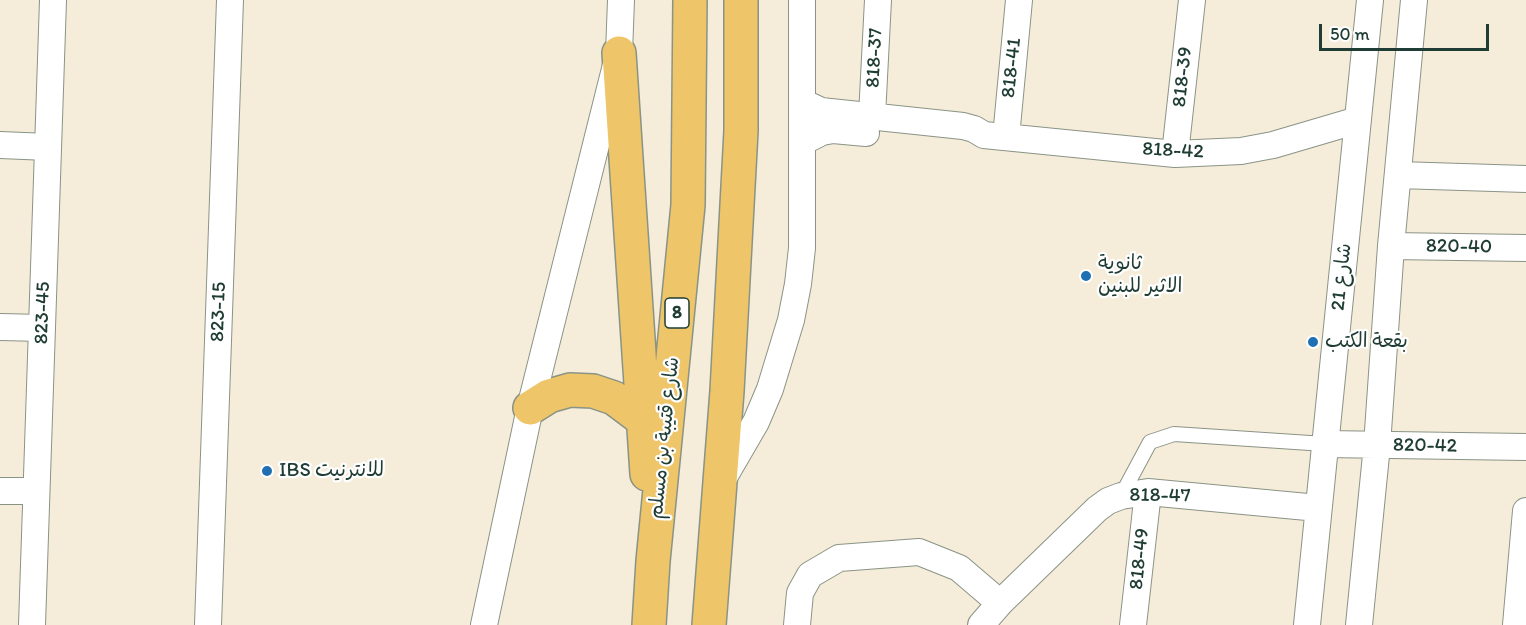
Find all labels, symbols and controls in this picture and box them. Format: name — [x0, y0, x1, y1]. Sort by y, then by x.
scale bar — [1322, 12, 1492, 50]
text: 50 m — [1330, 23, 1370, 45]
street label: 818-37 — [861, 27, 889, 89]
street label: 818-41 — [997, 37, 1027, 99]
street label: 818-39 — [1168, 46, 1198, 108]
street label: 818-42 — [1142, 137, 1204, 165]
street label: 820-40 — [1426, 234, 1492, 260]
street label: شارع 21 — [1327, 242, 1357, 312]
place label: ثانوية الاثير للبنين — [1098, 252, 1182, 299]
marker: ثانوية الاثير للبنين — [1079, 269, 1093, 283]
street label: 823-45 — [30, 281, 56, 345]
street label: 823-15 — [206, 282, 232, 342]
road number: 8 — [665, 298, 689, 328]
place label: بقعة الكتب — [1325, 330, 1408, 354]
marker: بقعة الكتب — [1306, 335, 1320, 349]
street label: شارع قتيبة بن مسلم — [645, 356, 685, 520]
street label: 820-42 — [1393, 433, 1457, 459]
place label: IBS للانترنيت — [279, 459, 384, 483]
marker: IBS للانترنيت — [260, 464, 274, 478]
street label: 818-47 — [1129, 483, 1191, 509]
street label: 818-49 — [1125, 527, 1155, 591]

